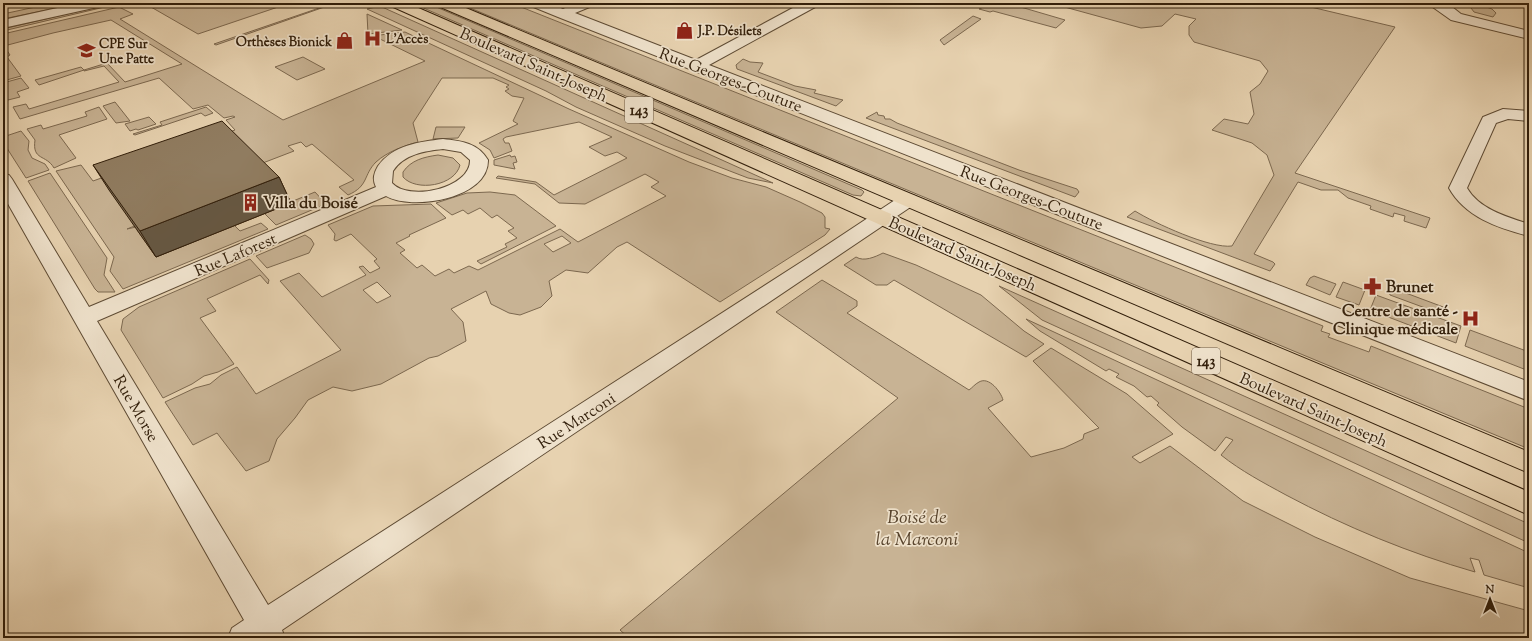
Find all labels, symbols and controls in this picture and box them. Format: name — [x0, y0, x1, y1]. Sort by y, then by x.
shop icon: J.P. Désilets — [675, 20, 695, 40]
street label: Boulevard Saint-Joseph — [455, 23, 611, 110]
place label: J.P. Désilets — [697, 23, 762, 41]
hospital icon: L'Accès — [363, 28, 383, 48]
shop icon: Orthèses Bionick — [335, 31, 355, 51]
place label: L'Accès — [386, 31, 428, 49]
place label: Orthèses Bionick — [236, 34, 333, 52]
place label: CPE Sur Une Patte — [99, 36, 154, 69]
school or university icon: CPE Sur Une Patte — [76, 40, 96, 60]
street label: Rue Georges-Couture — [655, 43, 805, 119]
road number: 143 — [625, 97, 653, 123]
street label: Rue Georges-Couture — [956, 161, 1106, 237]
building icon: Villa du Boisé — [240, 192, 260, 212]
place label: Villa du Boisé — [263, 193, 358, 216]
street label: Boulevard Saint-Joseph — [884, 212, 1040, 299]
street label: Rue Laforest — [191, 228, 281, 284]
pharmacy icon: Brunet — [1363, 276, 1383, 296]
place label: Brunet — [1386, 277, 1434, 300]
place label: Centre de santé - Clinique médicale — [1333, 301, 1459, 342]
hospital icon: Centre de santé - Clinique médicale — [1461, 309, 1481, 329]
road number: 143 — [1192, 348, 1220, 374]
street label: Boulevard Saint-Joseph — [1235, 368, 1391, 455]
street label: Rue Morse — [106, 371, 163, 447]
street label: Rue Marconi — [534, 388, 621, 456]
park label: Boisé de la Marconi — [876, 505, 958, 554]
north arrow — [1470, 579, 1510, 619]
text: N — [1485, 582, 1495, 598]

